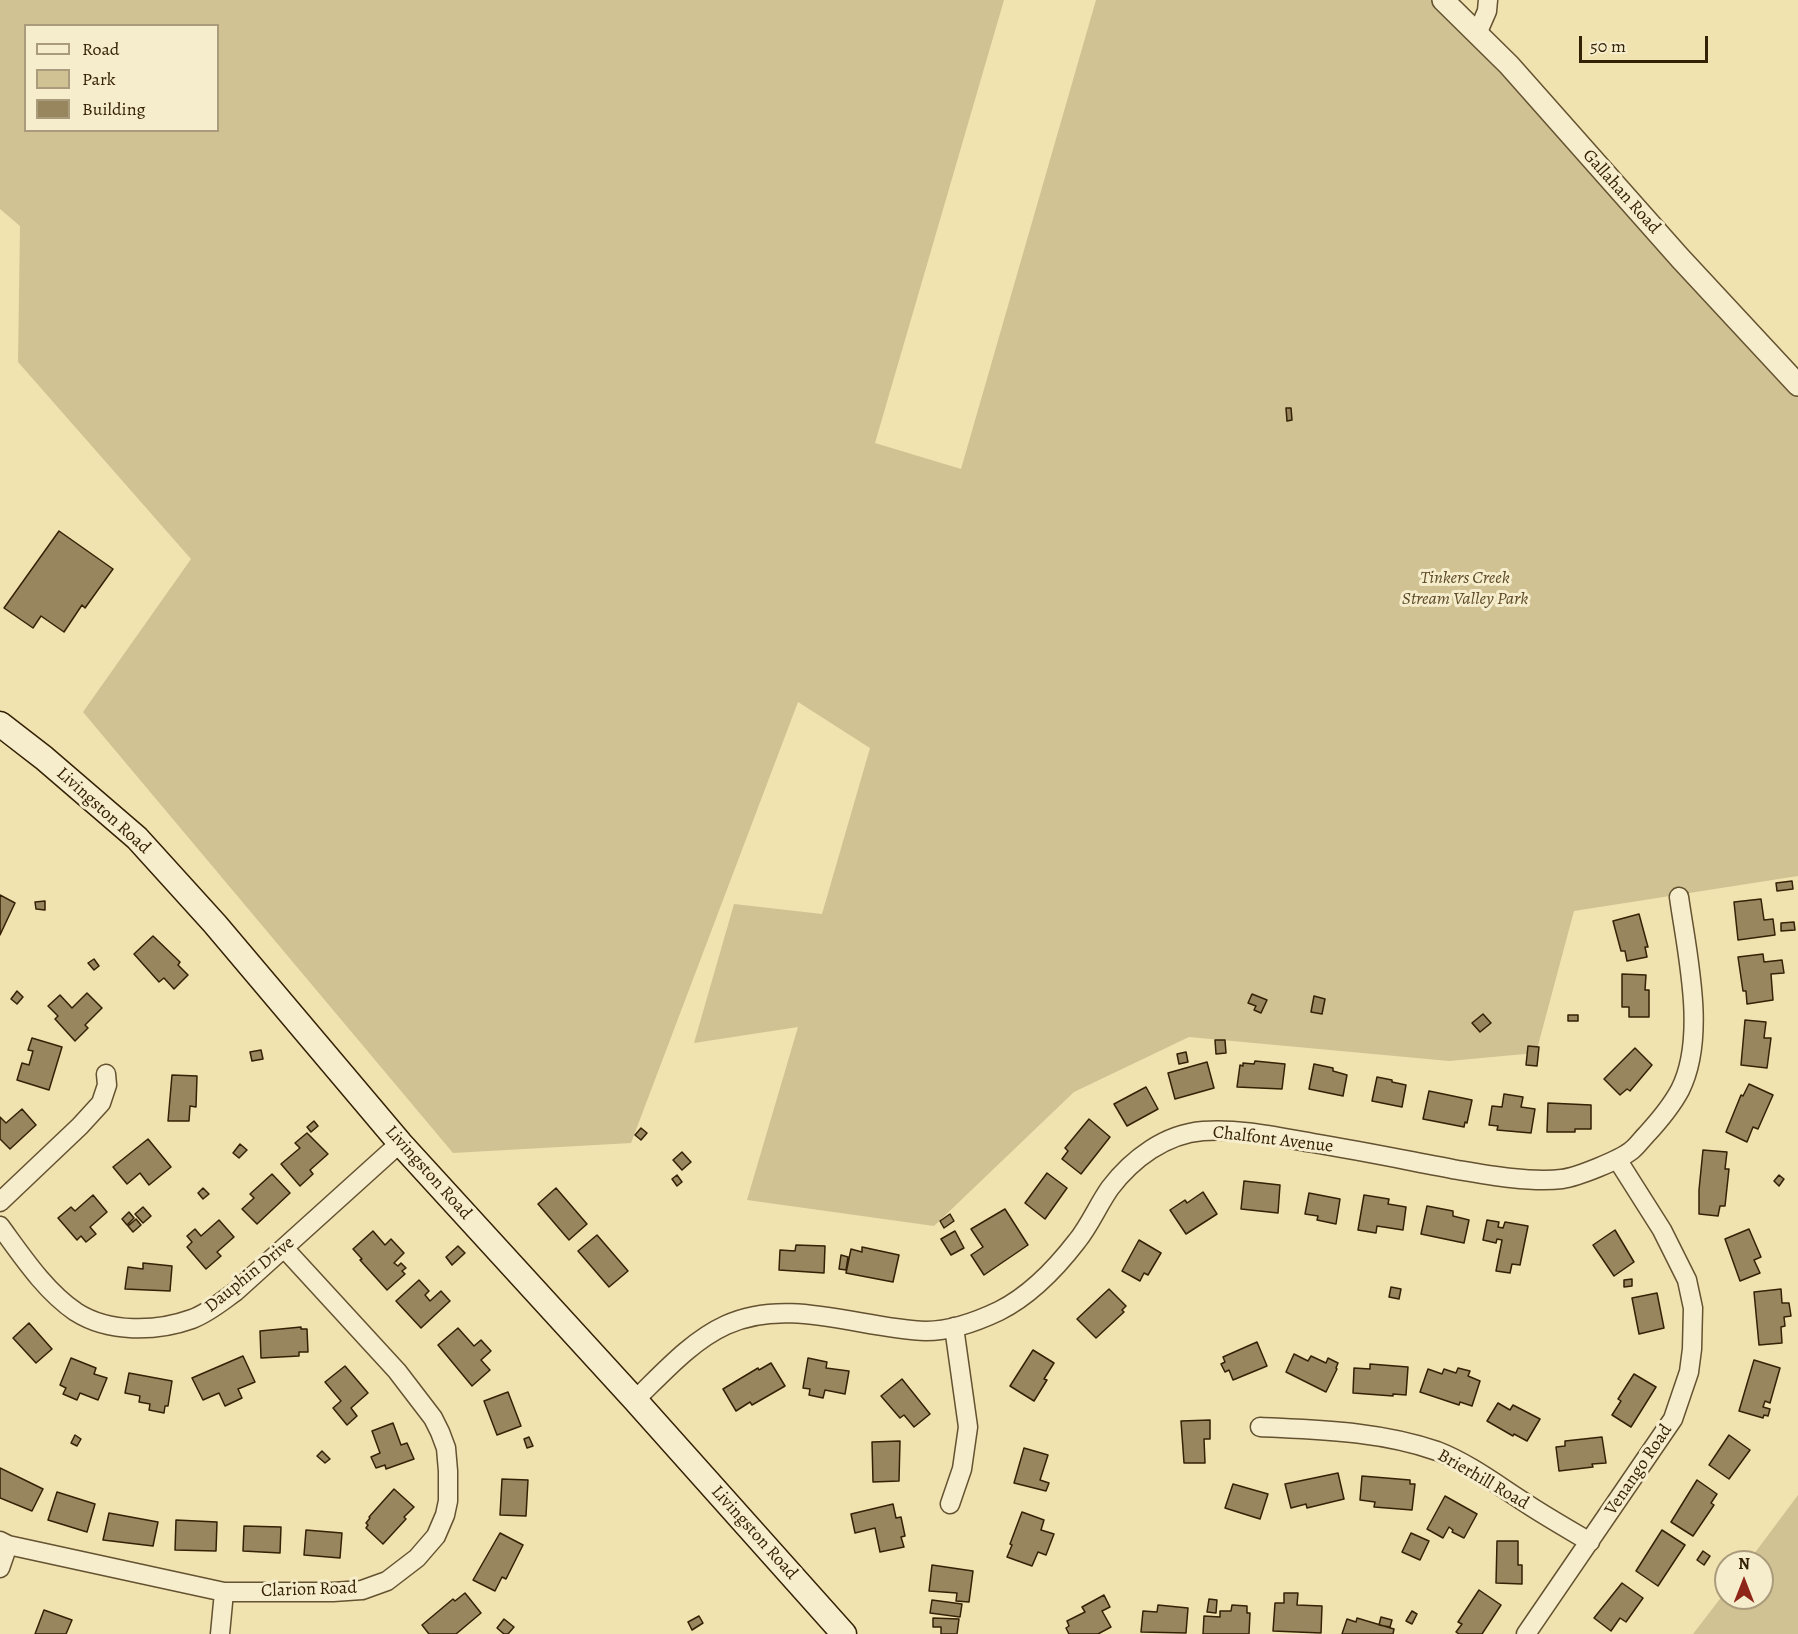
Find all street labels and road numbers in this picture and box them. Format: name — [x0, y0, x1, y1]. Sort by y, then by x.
street label: Gallahan Road — [1577, 145, 1665, 239]
street label: Livingston Road — [51, 763, 155, 859]
street label: Livingston Road — [380, 1121, 476, 1225]
street label: Chalfont Avenue — [1212, 1122, 1334, 1158]
street label: Dauphin Drive — [201, 1232, 299, 1318]
street label: Venango Road — [1601, 1421, 1677, 1519]
street label: Brierhill Road — [1433, 1445, 1533, 1515]
street label: Livingston Road — [706, 1481, 802, 1585]
street label: Clarion Road — [261, 1578, 357, 1602]

